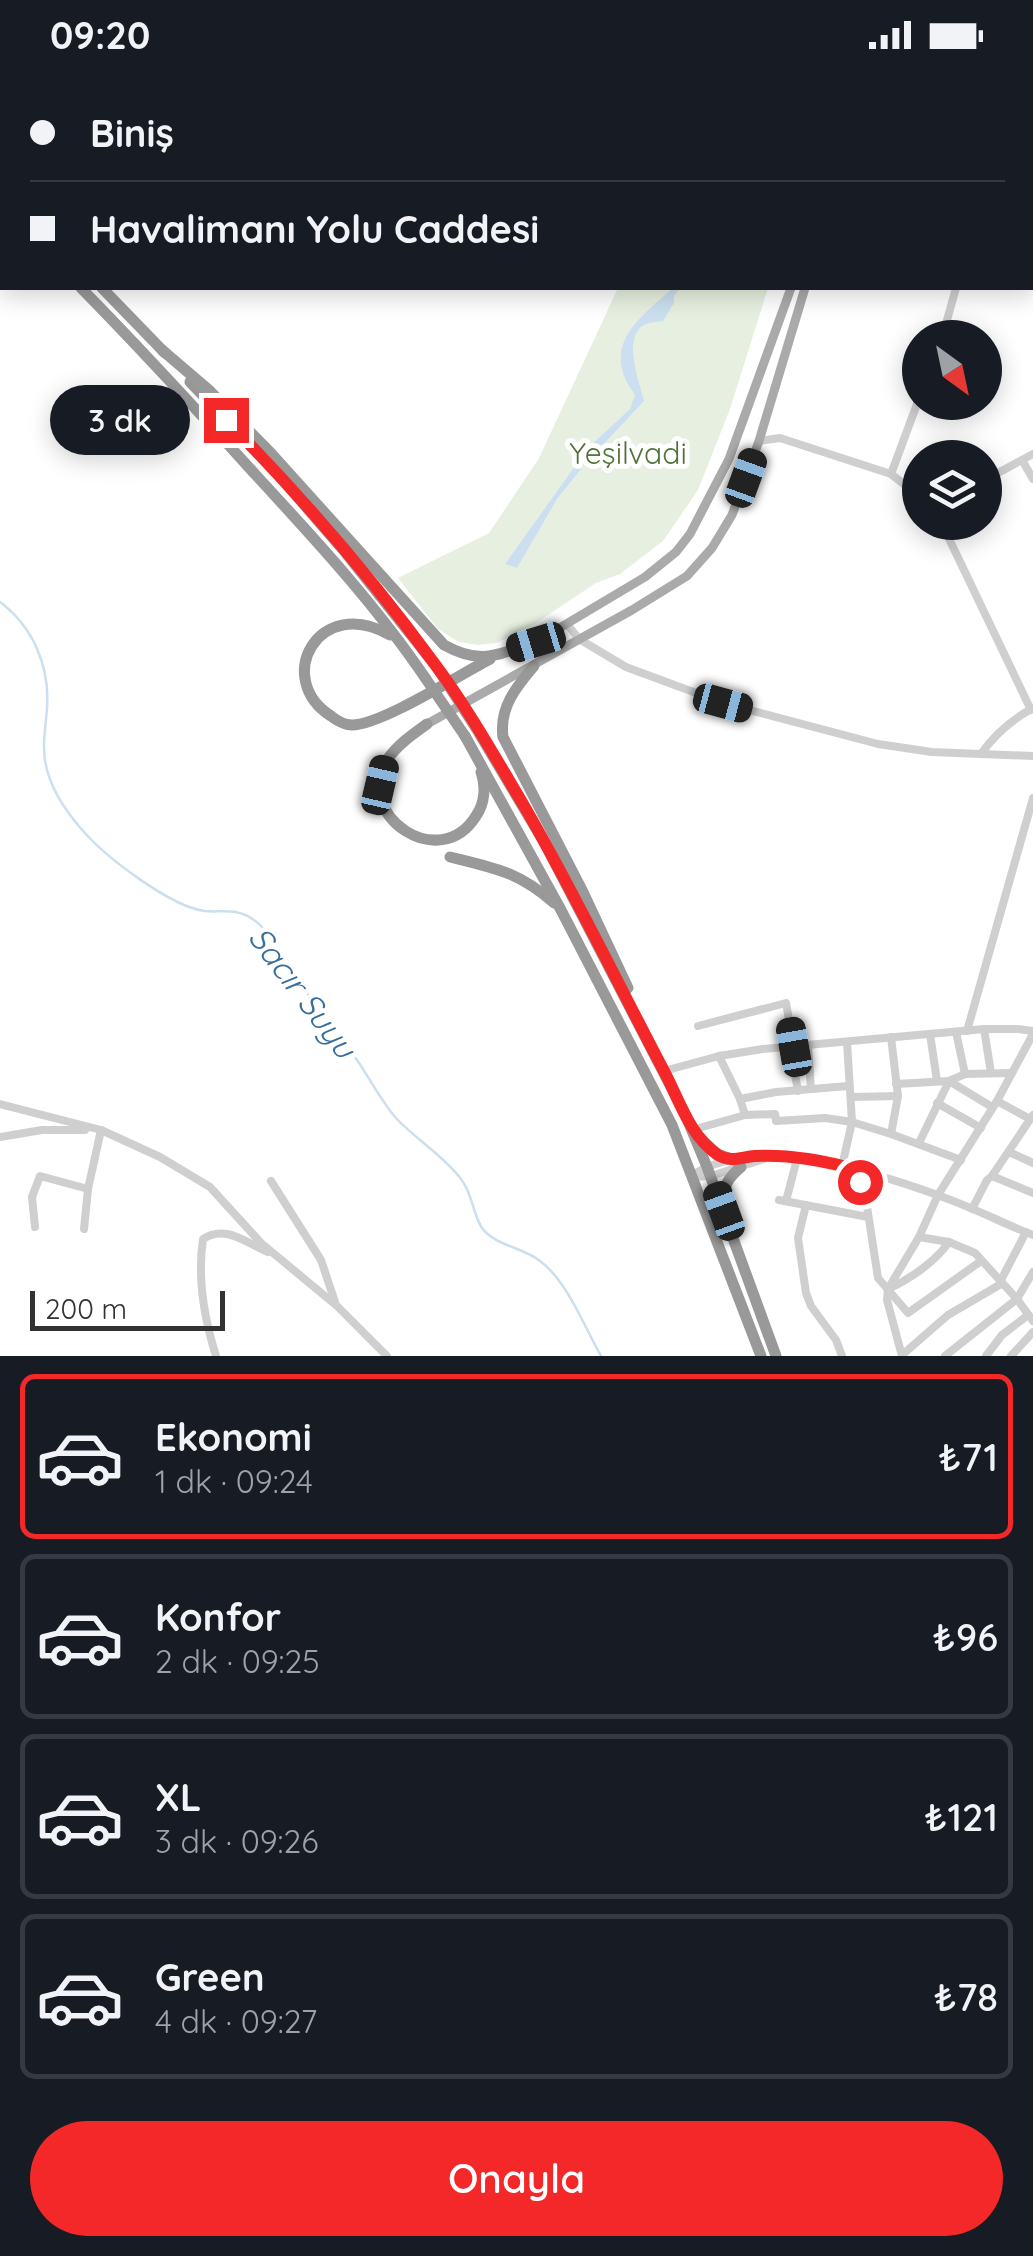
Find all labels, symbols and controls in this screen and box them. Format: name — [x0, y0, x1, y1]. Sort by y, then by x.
text: 09:20 — [50, 11, 150, 59]
text: Biniş — [90, 109, 174, 157]
text: Havalimanı Yolu Caddesi — [90, 205, 539, 253]
north arrow — [902, 320, 1002, 420]
map controls — [902, 320, 1002, 540]
callout: 3 dk — [51, 385, 191, 455]
route end — [204, 398, 249, 443]
text: 3 dk — [88, 400, 152, 440]
park label: Yeşilvadi — [569, 434, 687, 472]
button: layers — [902, 440, 1002, 540]
car — [722, 445, 770, 511]
car — [503, 619, 569, 665]
car — [690, 681, 756, 725]
car — [359, 752, 401, 818]
water label: Sacır Suyu — [241, 918, 367, 1067]
car — [774, 1015, 814, 1079]
route start — [838, 1160, 883, 1205]
car — [700, 1178, 748, 1244]
scale bar — [30, 1286, 225, 1330]
text: 200 m — [45, 1291, 127, 1326]
icon: car — [35, 1412, 125, 1502]
text: Ekonomi — [155, 1413, 312, 1461]
text: ₺71 — [938, 1433, 998, 1481]
text: 1 dk · 09:24 — [155, 1461, 313, 1501]
icon: car — [35, 1592, 125, 1682]
text: Konfor — [155, 1593, 281, 1641]
text: ₺96 — [932, 1613, 998, 1661]
text: 2 dk · 09:25 — [155, 1641, 320, 1681]
icon: car — [35, 1772, 125, 1862]
text: XL — [155, 1773, 201, 1821]
text: ₺121 — [924, 1793, 998, 1841]
text: 3 dk · 09:26 — [155, 1821, 319, 1861]
icon: car — [35, 1952, 125, 2042]
text: Green — [155, 1953, 265, 2001]
text: ₺78 — [934, 1973, 998, 2021]
text: 4 dk · 09:27 — [155, 2001, 317, 2041]
button: Onayla — [30, 2121, 1003, 2236]

